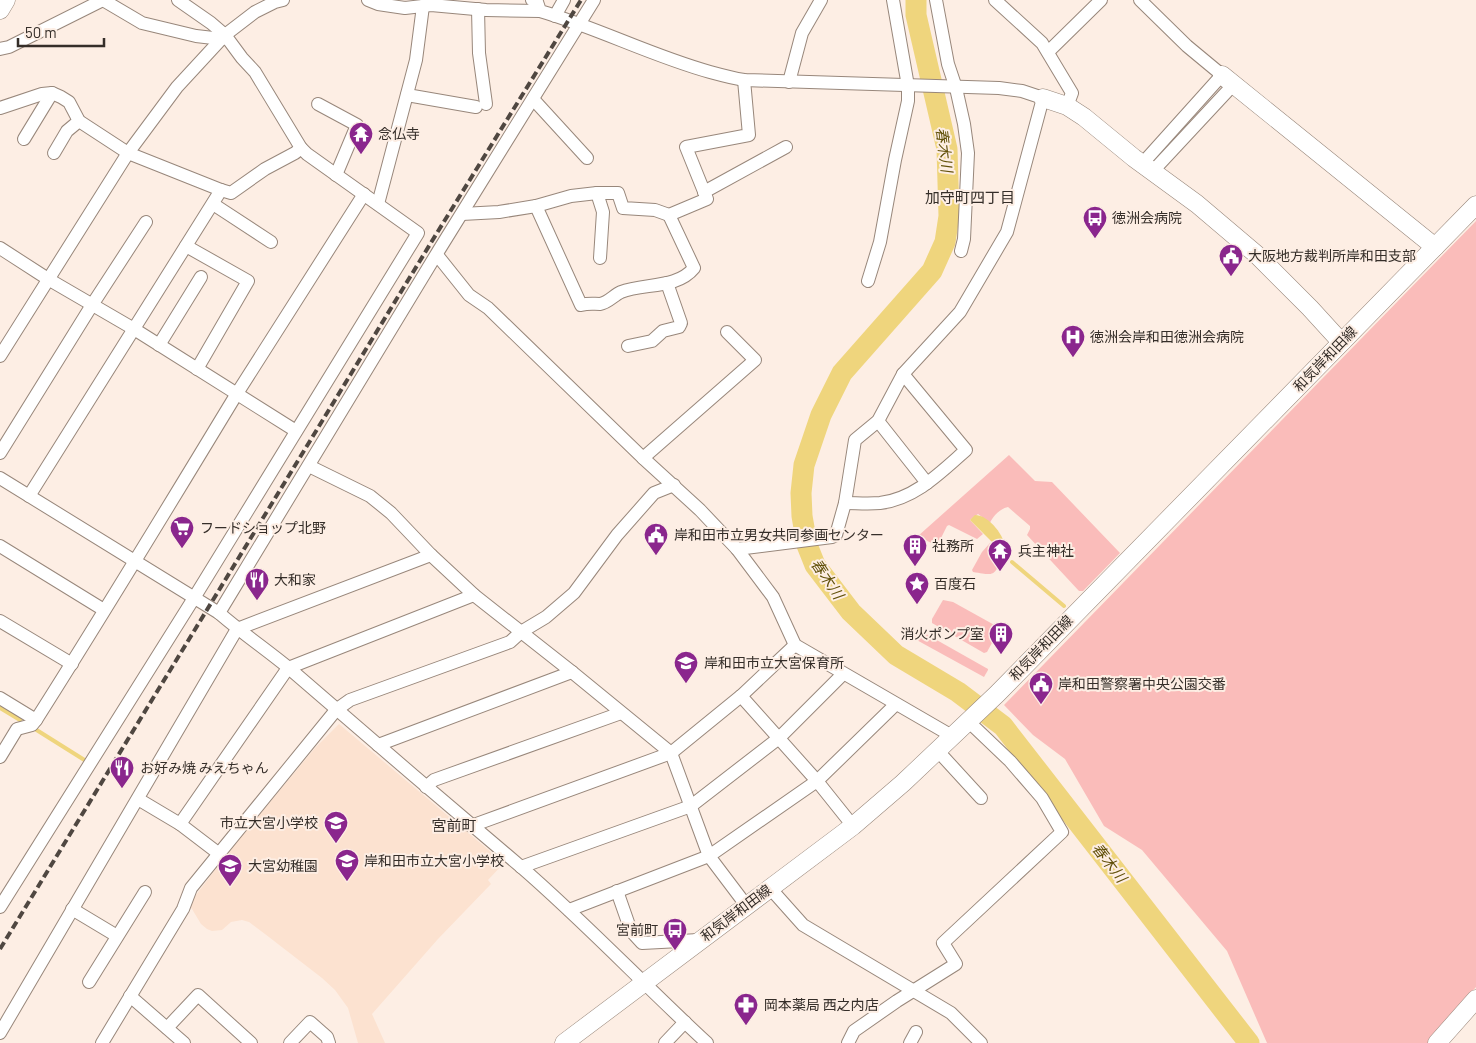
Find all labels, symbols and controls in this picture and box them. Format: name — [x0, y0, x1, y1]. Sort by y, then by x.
scale bar — [18, 15, 104, 47]
text: 50 m — [25, 23, 57, 41]
temple icon: 念仏寺 — [348, 121, 374, 155]
place label: 念仏寺 — [378, 125, 420, 142]
water label: 春木川 — [933, 126, 957, 175]
district label: 加守町四丁目 — [925, 188, 1015, 206]
bus stop icon: 徳洲会病院 — [1082, 205, 1108, 239]
place label: 徳洲会病院 — [1112, 209, 1182, 226]
public building icon: 大阪地方裁判所岸和田支部 — [1218, 243, 1244, 277]
place label: 大阪地方裁判所岸和田支部 — [1248, 247, 1416, 264]
street label: 和気岸和田線 — [1289, 323, 1360, 395]
hospital icon: 徳洲会岸和田徳洲会病院 — [1060, 324, 1086, 358]
place label: 徳洲会岸和田徳洲会病院 — [1090, 328, 1244, 345]
supermarket icon: フードショップ北野 — [169, 515, 195, 549]
place label: フードショップ北野 — [200, 519, 326, 536]
public building icon: 岸和田市立男女共同参画センター — [643, 522, 669, 556]
place label: 岸和田市立男女共同参画センター — [674, 526, 884, 543]
building icon: 社務所 — [902, 533, 928, 567]
place label: 社務所 — [932, 537, 974, 554]
temple icon: 兵主神社 — [987, 538, 1013, 572]
place label: 兵主神社 — [1018, 542, 1074, 559]
water label: 春木川 — [808, 555, 849, 604]
restaurant icon: 大和家 — [244, 567, 270, 601]
place label: 大和家 — [274, 571, 316, 588]
place icon: 百度石 — [904, 571, 930, 605]
place label: 百度石 — [934, 575, 976, 592]
street label: 和気岸和田線 — [1005, 612, 1076, 684]
building icon: 消火ポンプ室 — [988, 621, 1014, 655]
place label: 消火ポンプ室 — [900, 625, 984, 642]
school or university icon: 岸和田市立大宮保育所 — [673, 650, 699, 684]
place label: 岸和田市立大宮保育所 — [704, 654, 844, 671]
public building icon: 岸和田警察署中央公園交番 — [1028, 671, 1054, 705]
place label: 岸和田警察署中央公園交番 — [1058, 675, 1226, 692]
restaurant icon: お好み焼 みえちゃん — [109, 755, 135, 789]
place label: お好み焼 みえちゃん — [140, 759, 269, 776]
school or university icon: 市立大宮小学校 — [323, 810, 349, 844]
place label: 市立大宮小学校 — [220, 814, 318, 831]
district label: 宮前町 — [431, 816, 477, 834]
water label: 春木川 — [1089, 839, 1132, 887]
school or university icon: 岸和田市立大宮小学校 — [334, 848, 360, 882]
place label: 岸和田市立大宮小学校 — [364, 852, 504, 869]
school or university icon: 大宮幼稚園 — [217, 853, 243, 887]
place label: 大宮幼稚園 — [248, 857, 318, 874]
street label: 和気岸和田線 — [697, 881, 774, 945]
bus stop icon: 宮前町 — [662, 917, 688, 951]
place label: 宮前町 — [616, 921, 658, 938]
pharmacy icon: 岡本薬局 西之内店 — [733, 992, 759, 1026]
place label: 岡本薬局 西之内店 — [764, 996, 879, 1013]

